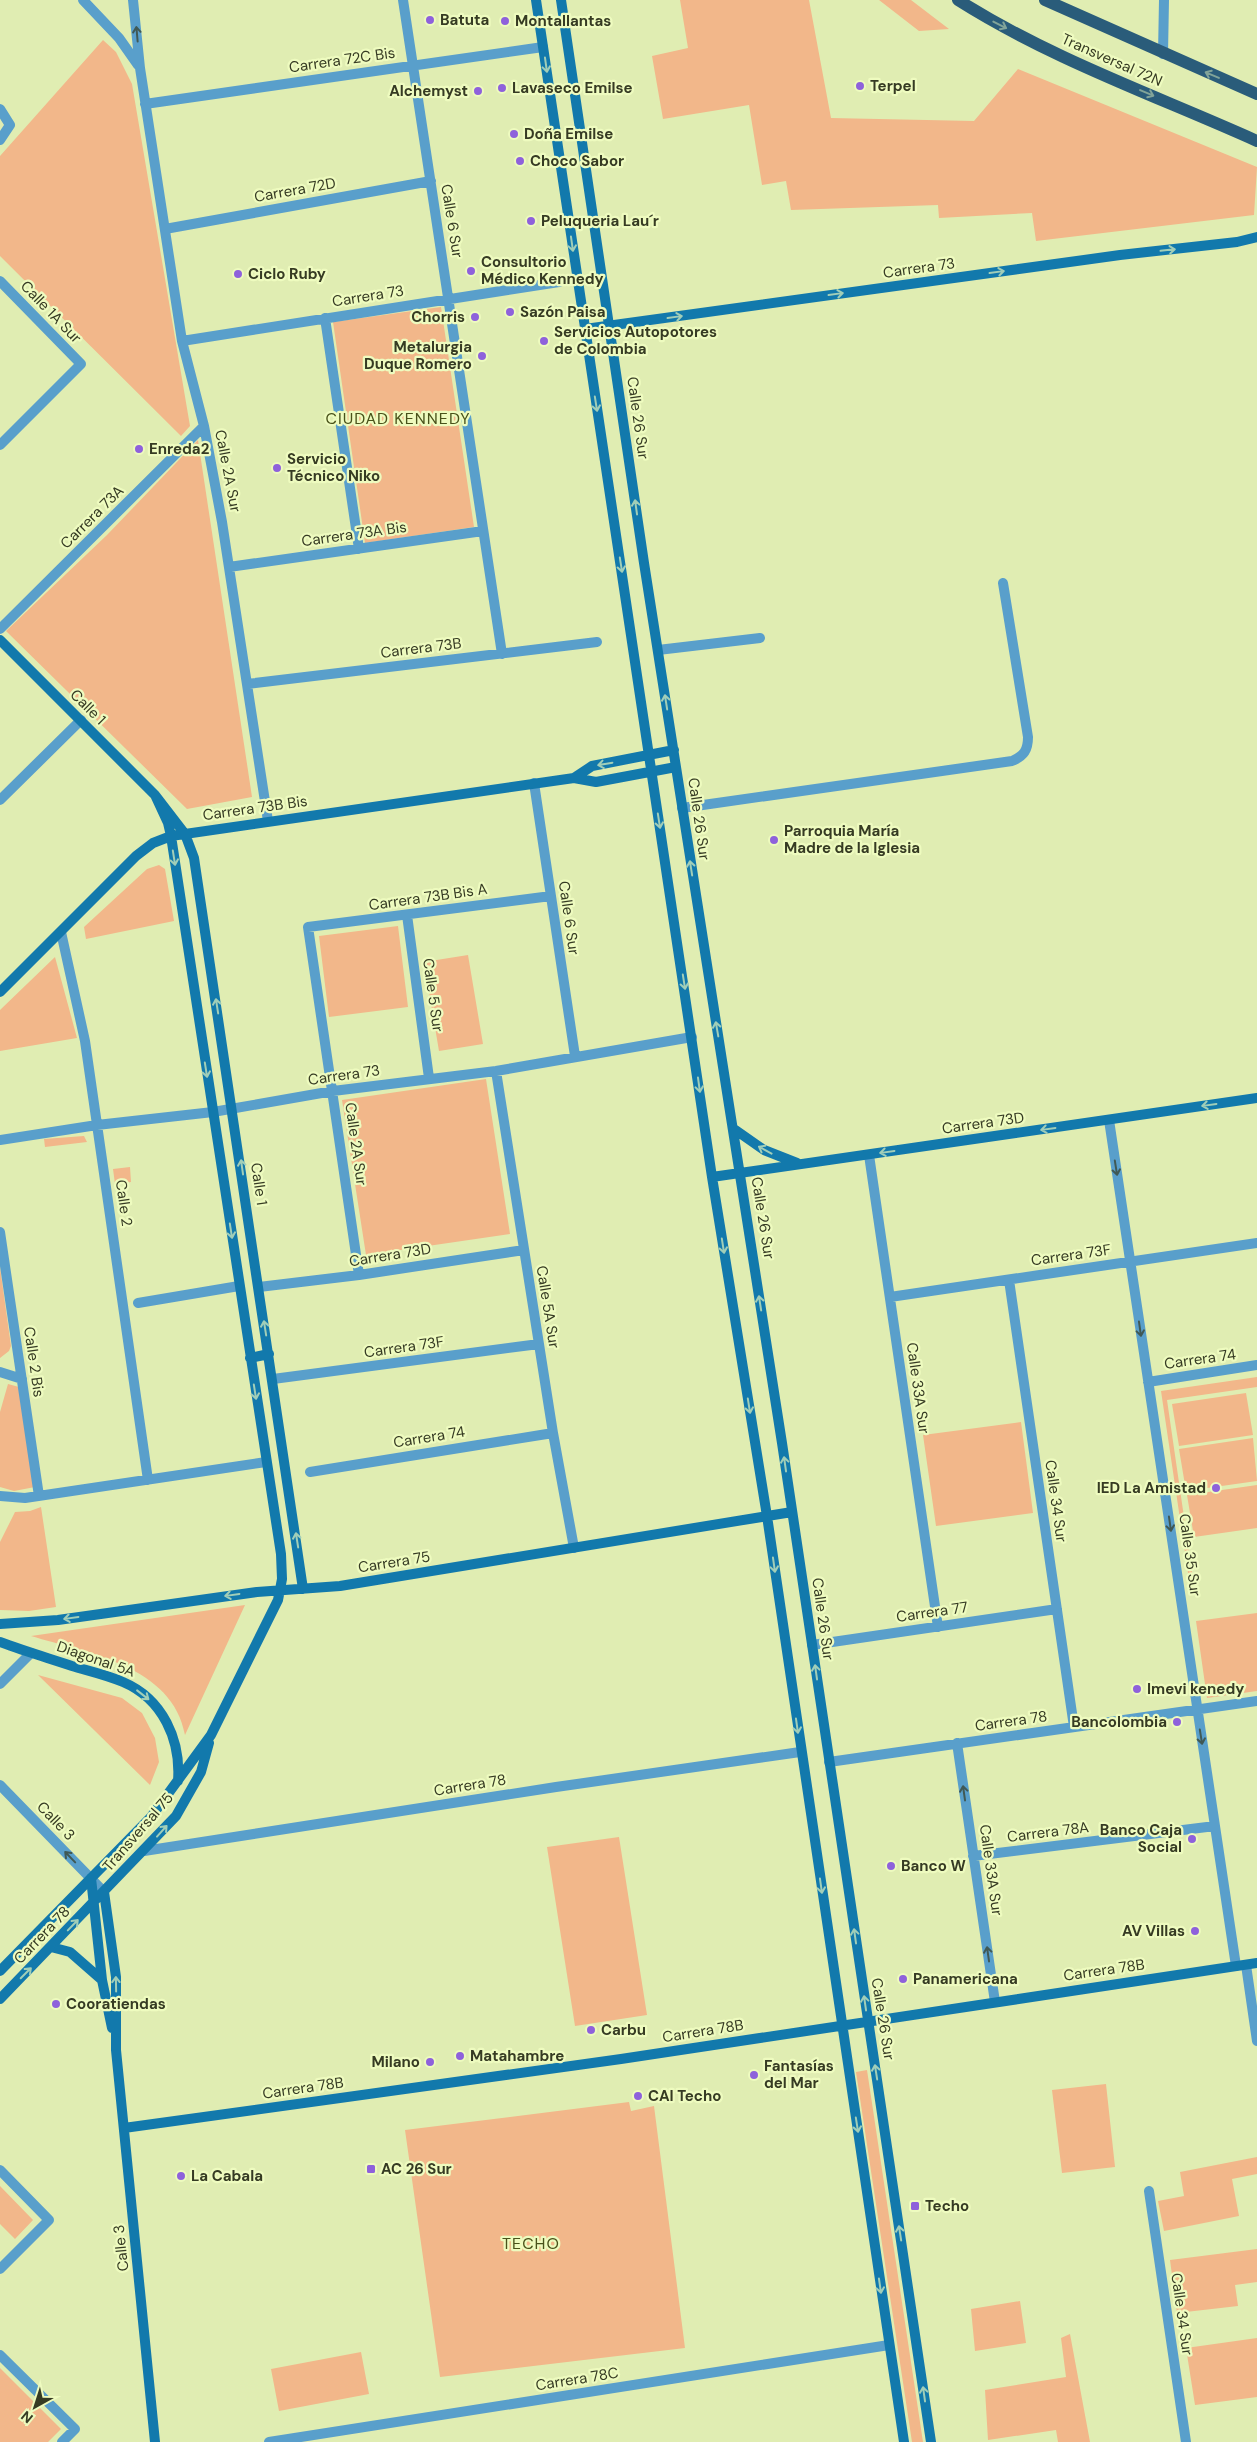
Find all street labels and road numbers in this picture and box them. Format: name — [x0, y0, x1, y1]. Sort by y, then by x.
street label: Transversal 72N — [1058, 29, 1166, 91]
street label: Carrera 72C Bis — [288, 43, 396, 77]
street label: Carrera 72D — [253, 173, 337, 207]
street label: Calle 6 Sur — [436, 183, 468, 260]
street label: Carrera 73 — [882, 253, 956, 283]
street label: Calle 1A Sur — [16, 276, 86, 348]
street label: Carrera 73 — [331, 280, 405, 312]
street label: Calle 26 Sur — [622, 376, 654, 461]
street label: Calle 2A Sur — [210, 428, 246, 514]
street label: Carrera 73A — [56, 481, 128, 553]
street label: Carrera 73A Bis — [300, 517, 408, 551]
street label: Carrera 73B — [379, 633, 463, 663]
street label: Calle 1 — [66, 685, 110, 729]
street label: Calle 26 Sur — [683, 777, 715, 862]
street label: Carrera 73B Bis — [201, 791, 309, 825]
street label: Carrera 73B Bis A — [367, 879, 489, 915]
street label: Calle 6 Sur — [554, 880, 584, 957]
street label: Calle 5 Sur — [418, 957, 448, 1034]
street label: Carrera 73 — [307, 1060, 381, 1090]
street label: Calle 2A Sur — [340, 1101, 372, 1187]
street label: Carrera 73D — [941, 1107, 1025, 1139]
street label: Calle 1 — [246, 1161, 272, 1207]
street label: Calle 26 Sur — [747, 1175, 779, 1261]
street label: Calle 2 — [111, 1178, 137, 1228]
street label: Carrera 73D — [348, 1239, 432, 1271]
street label: Carrera 73F — [1030, 1239, 1112, 1271]
street label: Calle 5A Sur — [532, 1264, 564, 1350]
street label: Calle 2 Bis — [19, 1325, 49, 1399]
street label: Carrera 73F — [363, 1331, 445, 1363]
street label: Calle 33A Sur — [902, 1341, 934, 1435]
street label: Carrera 74 — [1163, 1344, 1237, 1374]
street label: Carrera 74 — [392, 1421, 466, 1453]
street label: Calle 34 Sur — [1040, 1459, 1072, 1544]
street label: Calle 35 Sur — [1174, 1513, 1206, 1598]
street label: Carrera 75 — [357, 1546, 431, 1578]
street label: Calle 26 Sur — [807, 1577, 839, 1662]
street label: Carrera 77 — [895, 1597, 969, 1627]
street label: Diagonal 5A — [54, 1636, 138, 1682]
street label: Carrera 78 — [974, 1706, 1048, 1736]
street label: Carrera 78 — [432, 1769, 508, 1801]
street label: Transversal 75 — [98, 1788, 178, 1876]
street label: Calle 3 — [32, 1797, 80, 1845]
street label: Carrera 78A — [1006, 1817, 1090, 1847]
street label: Calle 33A Sur — [975, 1823, 1007, 1917]
street label: Carrera 78 — [10, 1902, 74, 1968]
street label: Carrera 78B — [1062, 1954, 1146, 1986]
street label: Calle 26 Sur — [867, 1976, 899, 2062]
street label: Carrera 78B — [661, 2015, 745, 2047]
street label: Carrera 78B — [261, 2072, 345, 2104]
street label: Calle 3 — [109, 2224, 133, 2272]
street label: Calle 34 Sur — [1166, 2272, 1198, 2357]
street label: Carrera 78C — [534, 2363, 620, 2395]

